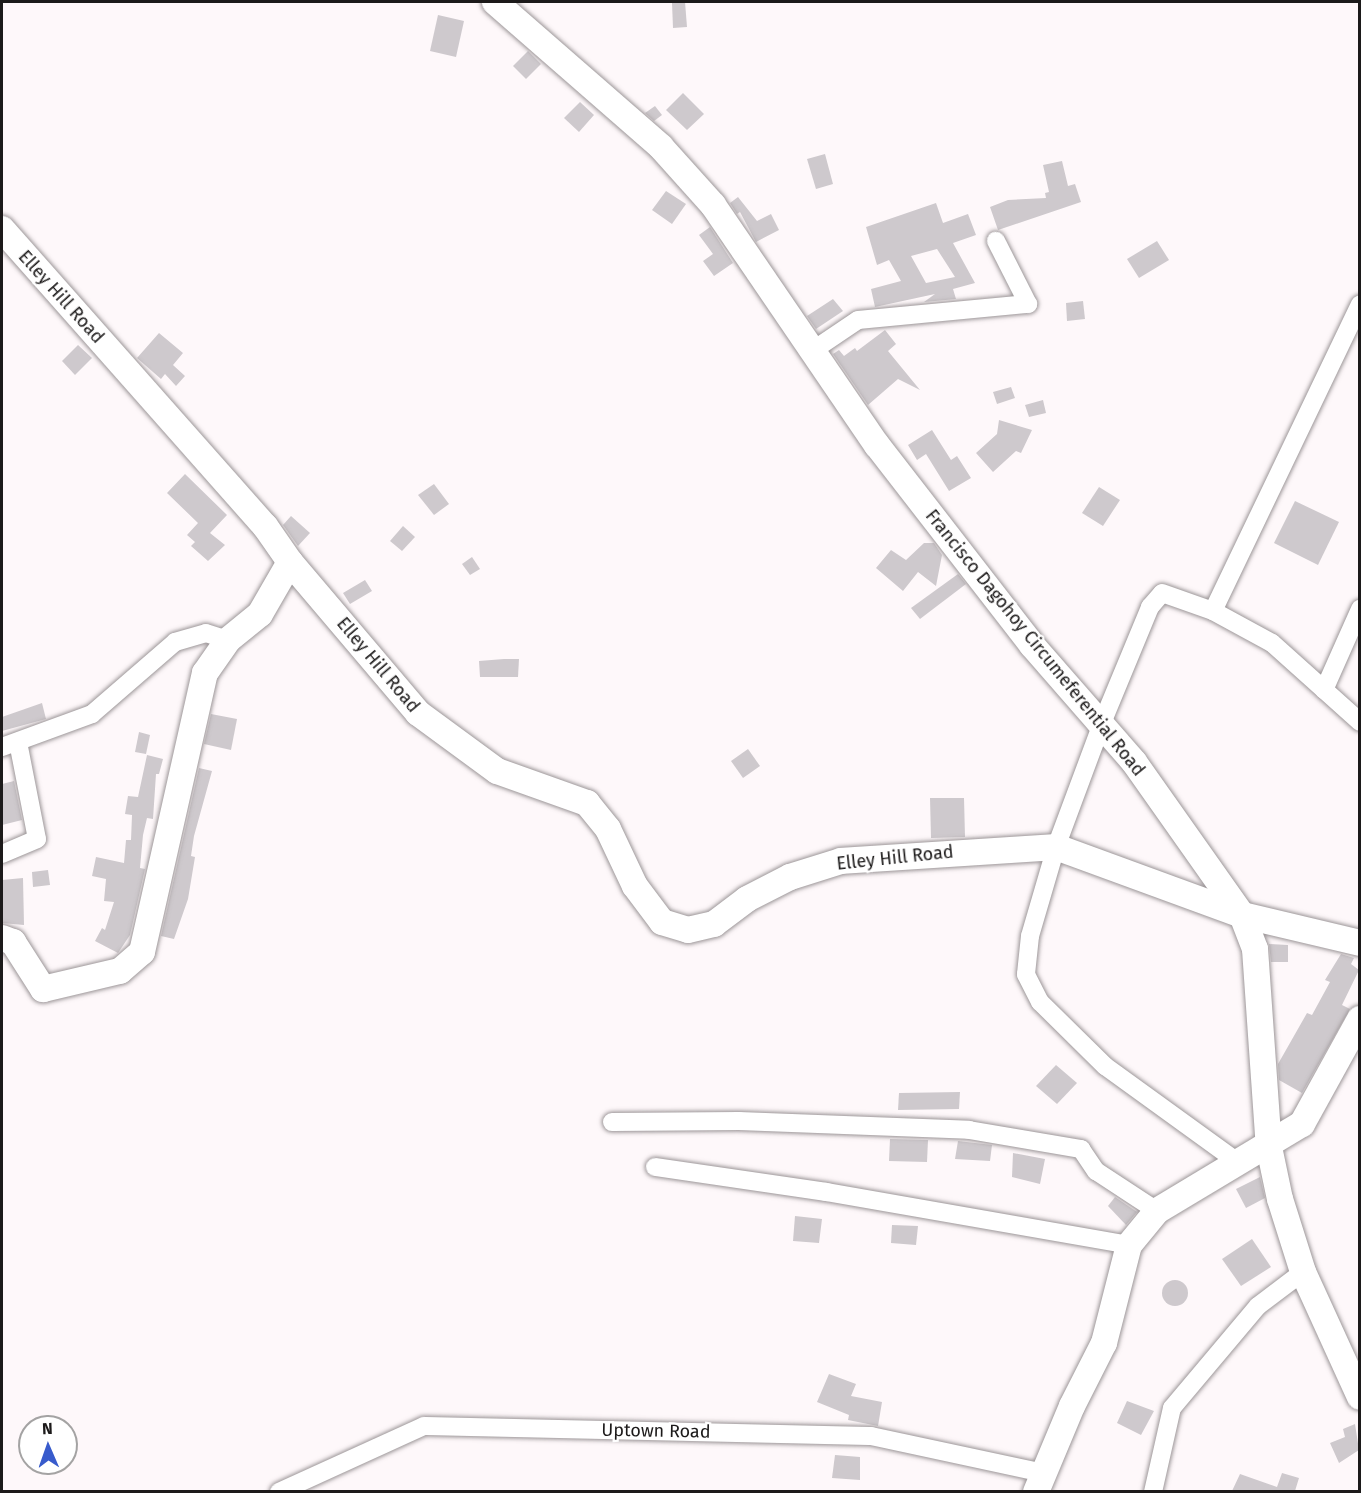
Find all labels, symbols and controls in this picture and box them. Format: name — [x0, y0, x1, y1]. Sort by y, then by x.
street label: Elley Hill Road — [14, 246, 108, 348]
street label: Francisco Dagohoy Circumeferential Road — [921, 505, 1149, 781]
street label: Elley Hill Road — [332, 613, 424, 717]
street label: Elley Hill Road — [835, 841, 955, 875]
north arrow — [18, 1415, 78, 1475]
text: N — [42, 1419, 53, 1438]
street label: Uptown Road — [601, 1419, 711, 1443]

